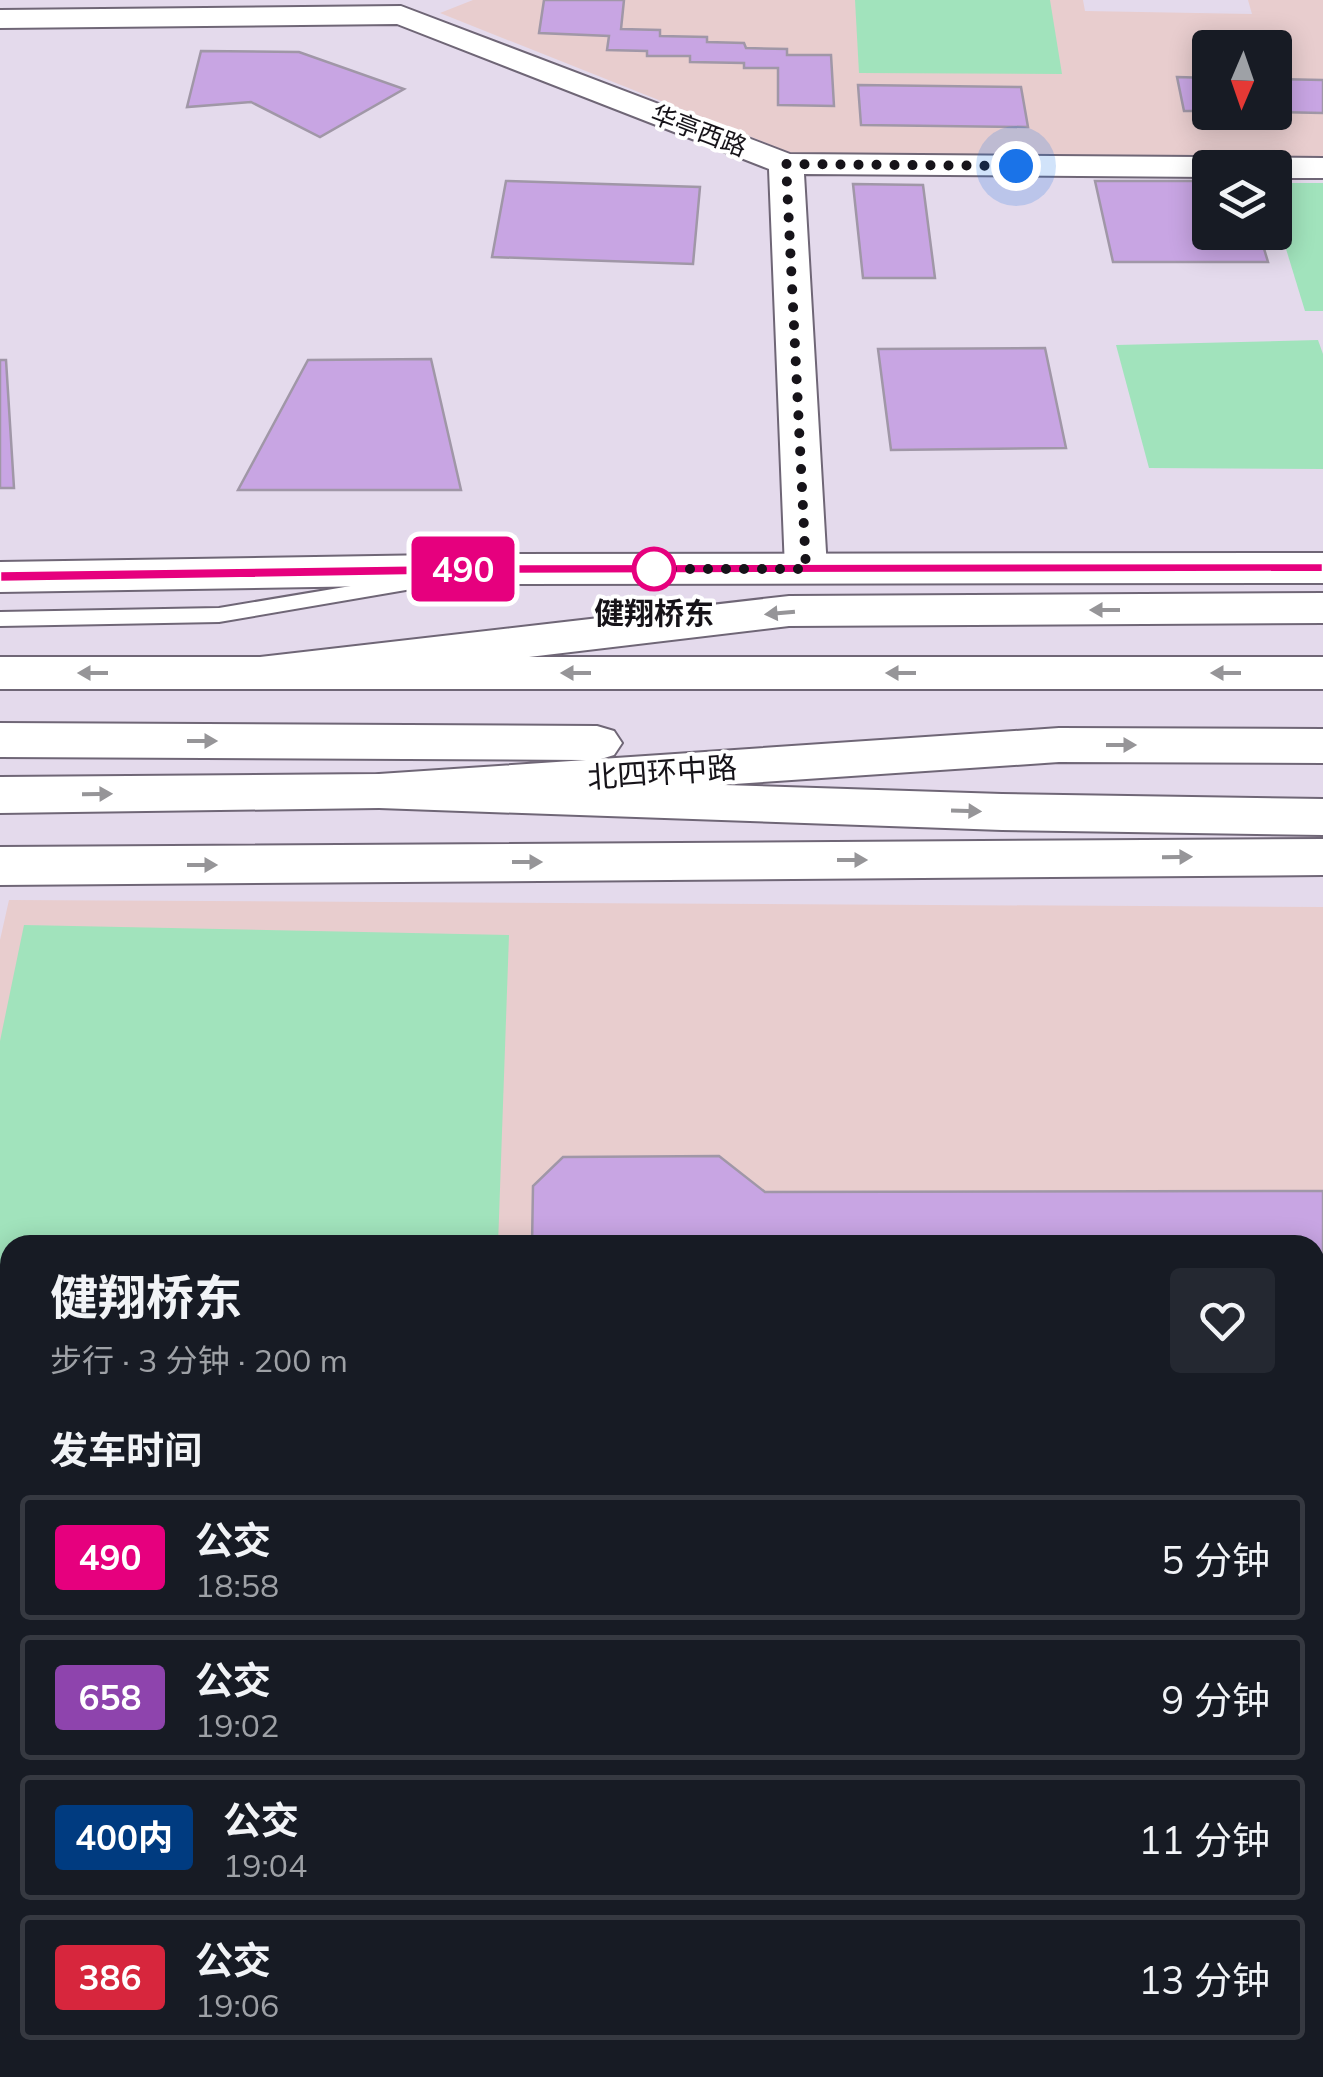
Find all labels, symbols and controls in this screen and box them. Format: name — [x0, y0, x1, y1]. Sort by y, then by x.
north arrow — [1192, 30, 1292, 130]
map controls — [1192, 30, 1292, 250]
street label: 华亭西路 — [647, 98, 751, 162]
your location — [991, 141, 1041, 191]
button: layers — [1192, 150, 1292, 250]
line badge: 490 — [406, 536, 520, 602]
text: 490 — [431, 547, 495, 591]
marker: 健翔桥东 — [633, 548, 675, 590]
place label: 健翔桥东 — [594, 594, 714, 632]
one-way arrow — [1088, 602, 1120, 618]
one-way arrow — [764, 605, 795, 621]
one-way arrow — [76, 665, 108, 681]
one-way arrow — [559, 665, 591, 681]
one-way arrow — [884, 665, 916, 681]
one-way arrow — [1209, 665, 1241, 681]
one-way arrow — [187, 733, 219, 749]
one-way arrow — [1105, 737, 1137, 753]
street label: 北四环中路 — [586, 748, 738, 796]
one-way arrow — [82, 786, 114, 802]
one-way arrow — [951, 803, 983, 819]
one-way arrow — [1162, 849, 1194, 865]
one-way arrow — [837, 852, 869, 868]
one-way arrow — [512, 854, 544, 870]
one-way arrow — [187, 857, 219, 873]
text: 健翔桥东 — [50, 1267, 242, 1327]
button: heart — [1170, 1268, 1275, 1373]
text: 步行 · 3 分钟 · 200 m — [50, 1340, 348, 1380]
text: 发车时间 — [50, 1426, 202, 1474]
text: 公交 — [195, 1516, 271, 1564]
text: 490 — [78, 1535, 142, 1579]
text: 5 分钟 — [1161, 1536, 1270, 1584]
text: 18:58 — [195, 1565, 279, 1605]
text: 公交 — [195, 1656, 271, 1704]
text: 658 — [78, 1675, 142, 1719]
text: 9 分钟 — [1161, 1676, 1270, 1724]
text: 19:02 — [195, 1705, 279, 1745]
text: 公交 — [223, 1796, 299, 1844]
text: 400内 — [75, 1815, 173, 1859]
text: 11 分钟 — [1138, 1816, 1270, 1864]
text: 19:04 — [223, 1845, 307, 1885]
text: 公交 — [195, 1936, 271, 1984]
text: 386 — [78, 1955, 142, 1999]
text: 13 分钟 — [1138, 1956, 1270, 2004]
text: 19:06 — [195, 1985, 279, 2025]

